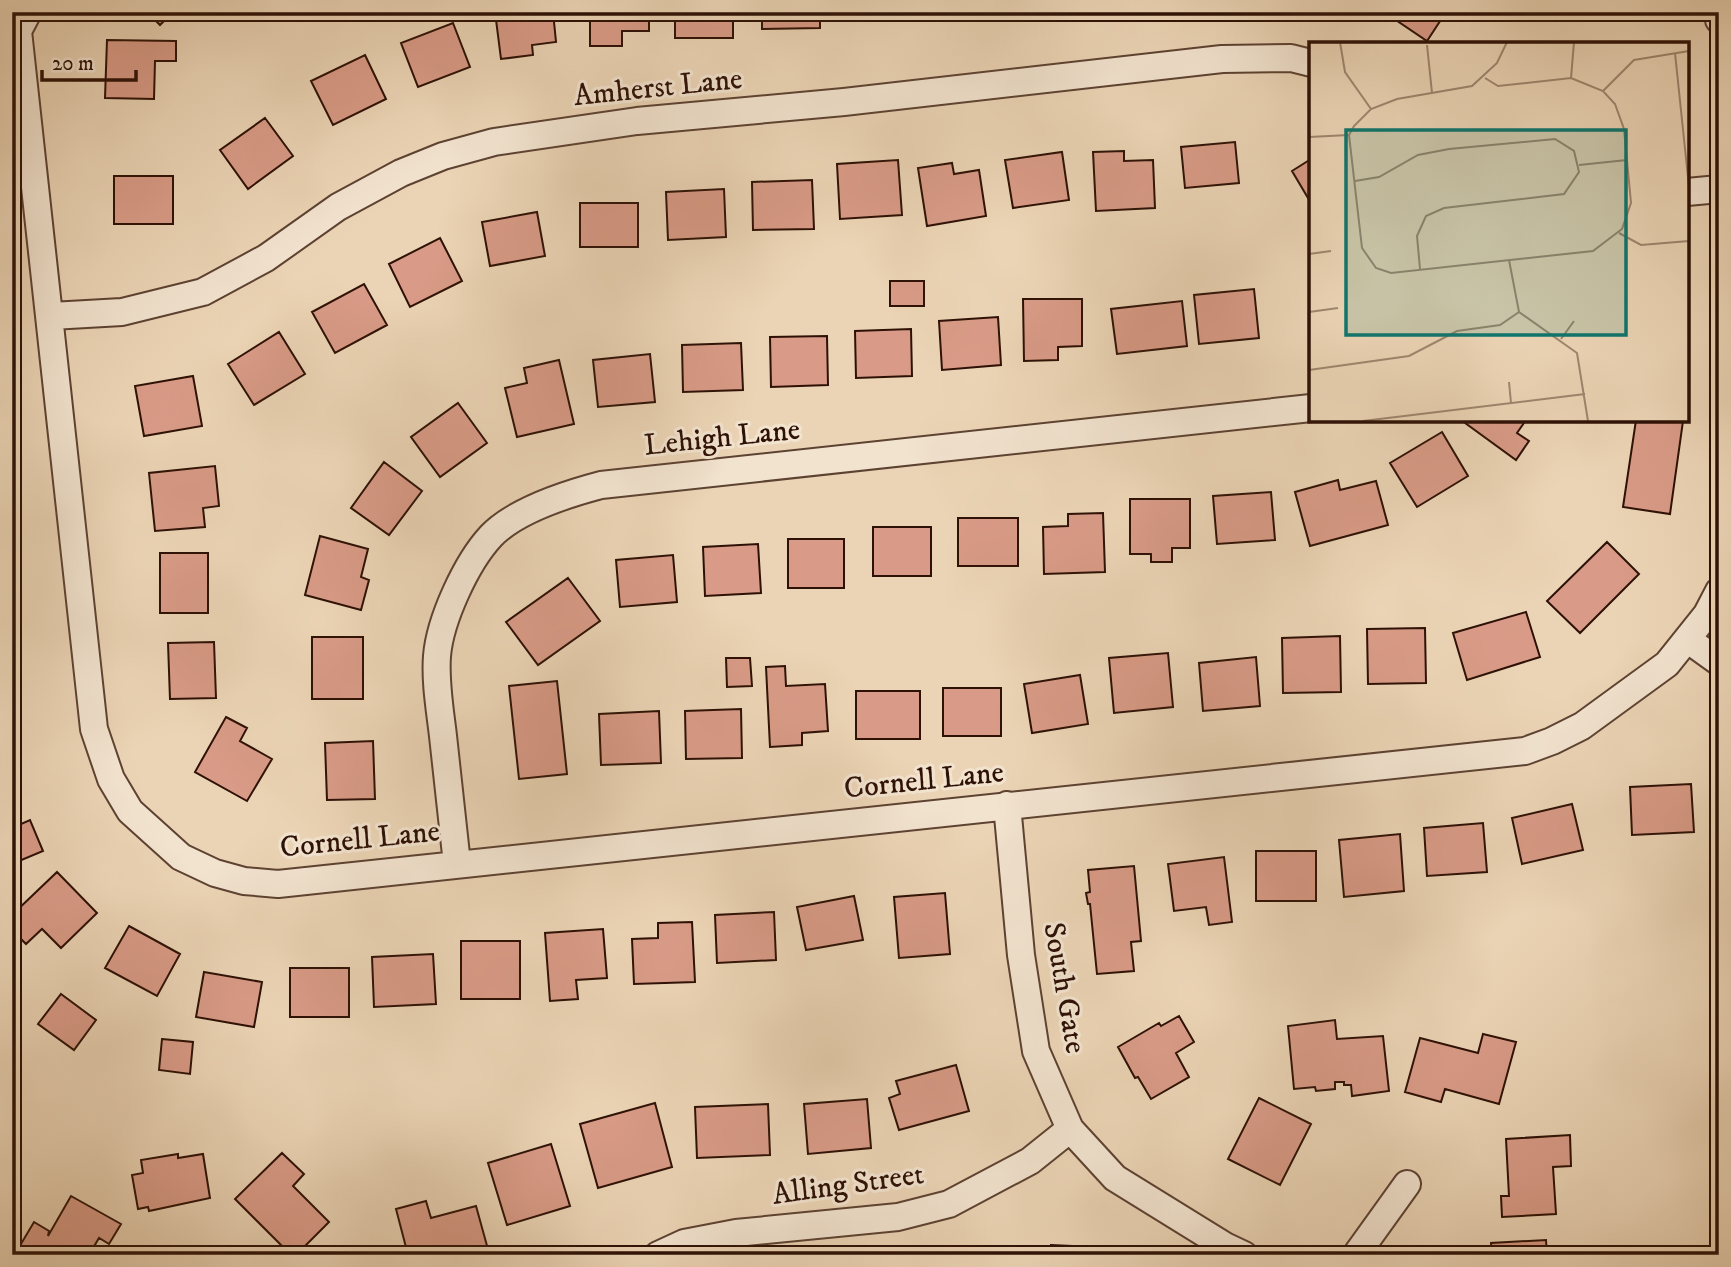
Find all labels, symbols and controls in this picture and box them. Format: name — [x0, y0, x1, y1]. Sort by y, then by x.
scale bar — [42, 38, 136, 82]
inset map — [1309, 42, 1689, 422]
text: 20 m — [52, 51, 94, 77]
street label: Amherst Lane — [572, 61, 744, 115]
street label: Lehigh Lane — [642, 411, 802, 465]
street label: Cornell Lane — [842, 754, 1006, 808]
street label: Cornell Lane — [278, 813, 442, 867]
street label: South Gate — [1034, 920, 1094, 1056]
street label: Alling Street — [770, 1156, 926, 1214]

